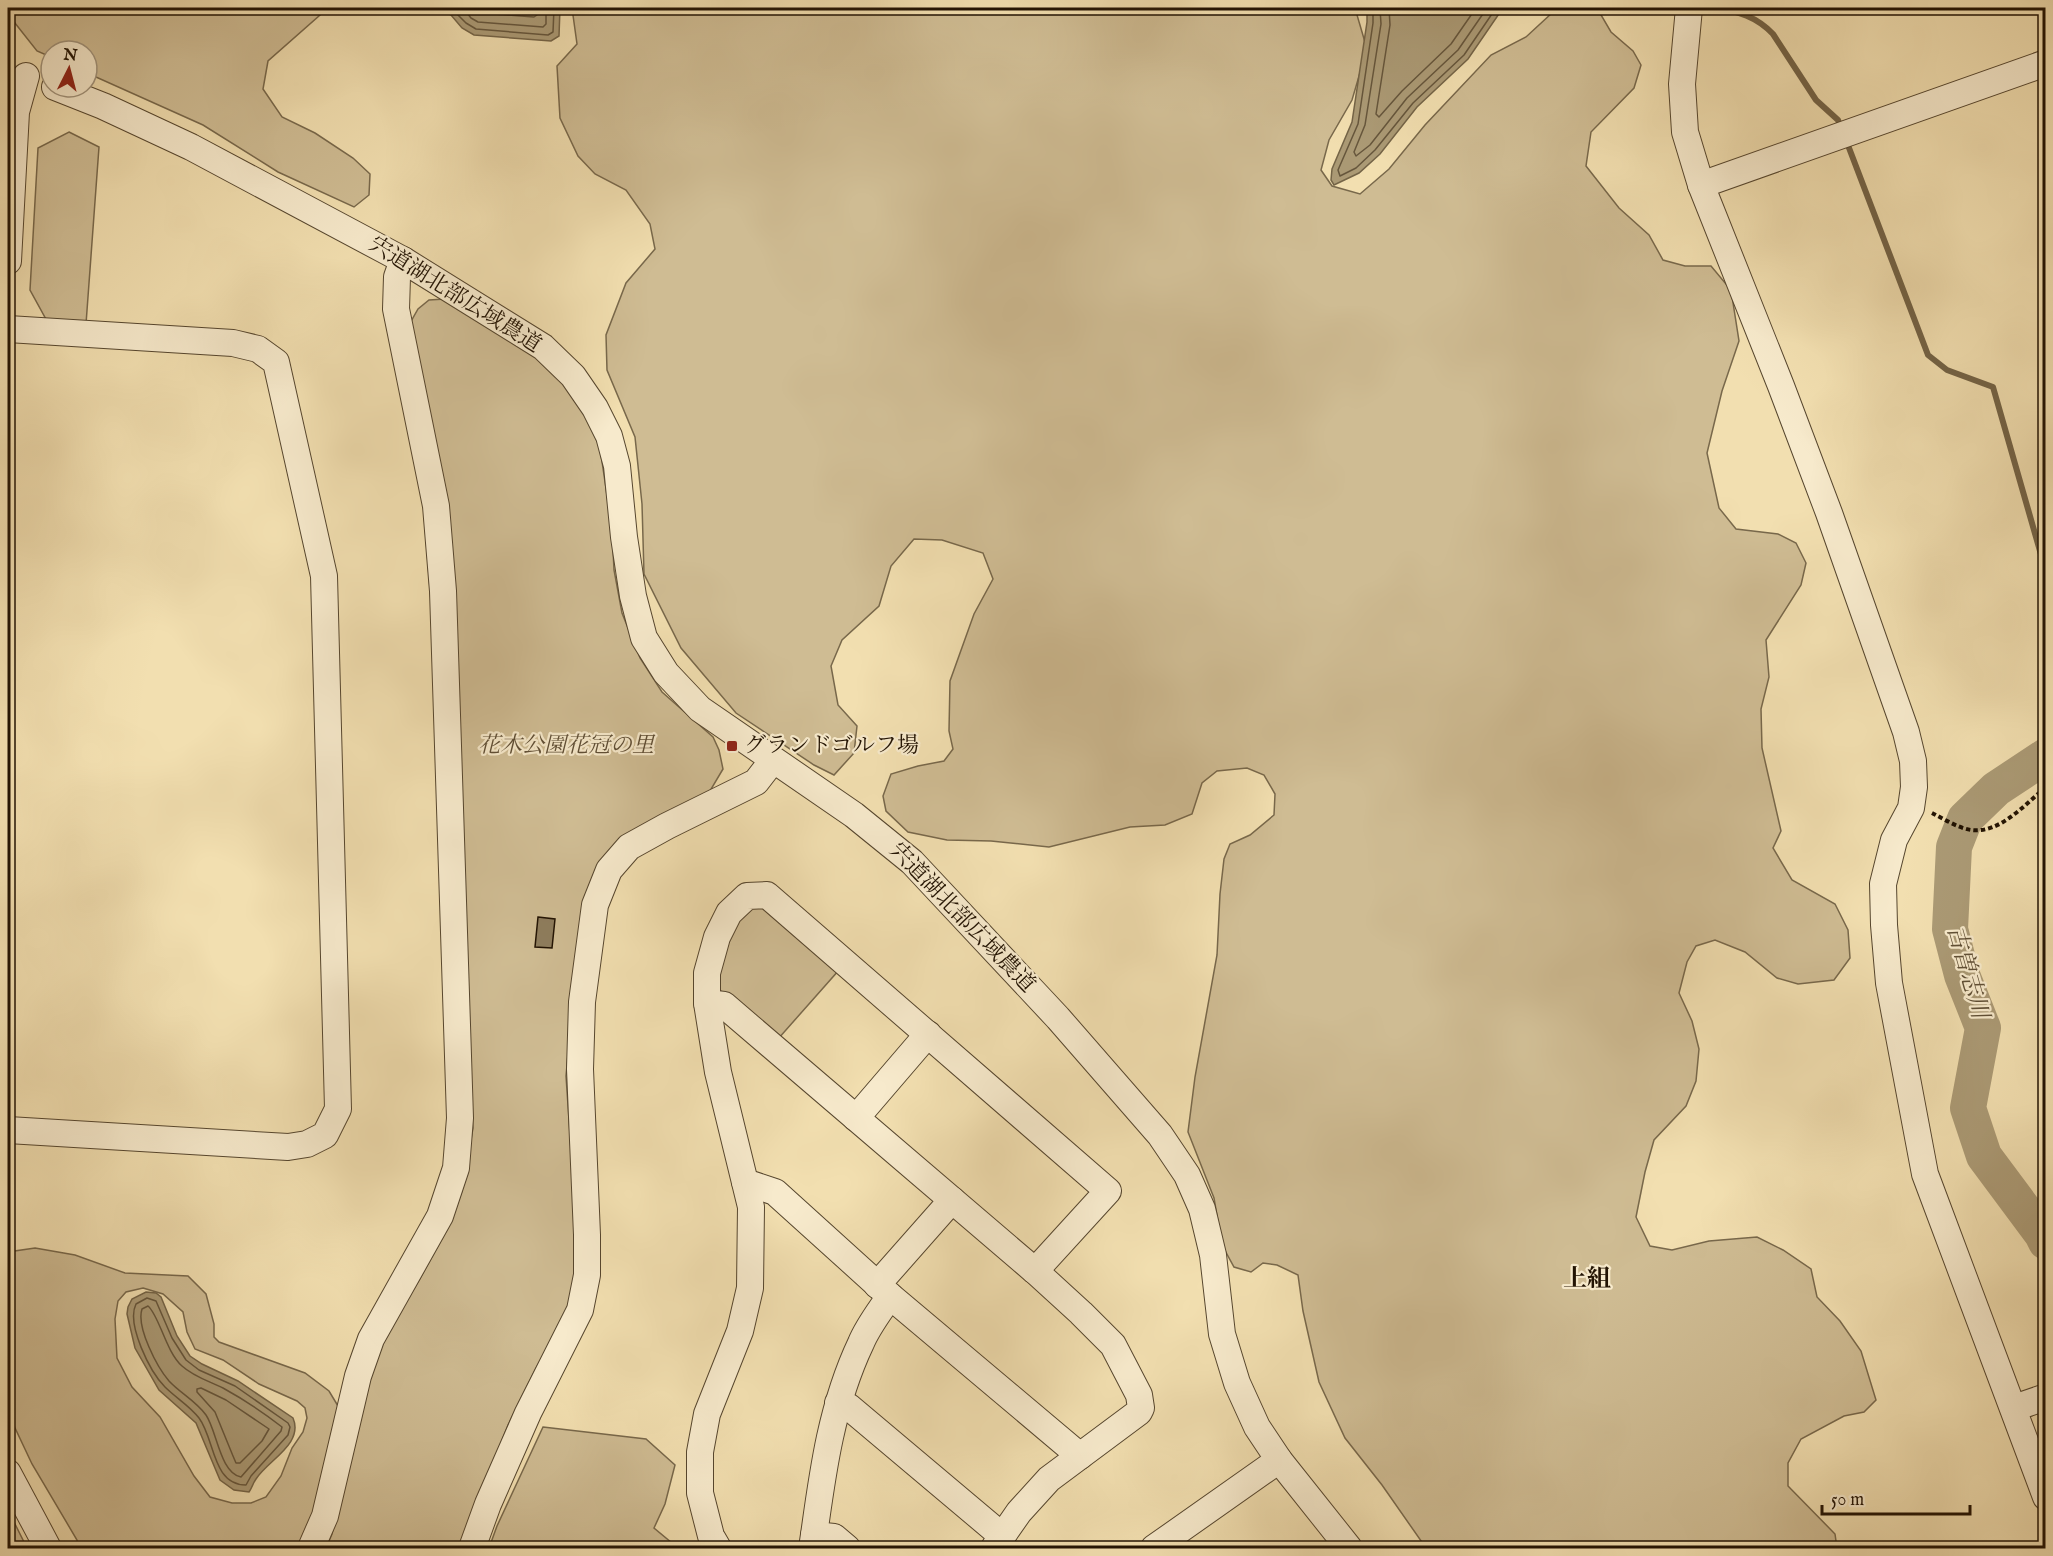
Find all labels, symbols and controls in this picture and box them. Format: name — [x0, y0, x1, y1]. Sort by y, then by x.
north arrow — [39, 39, 99, 99]
text: N — [61, 45, 78, 67]
street label: 宍道湖北部広域農道 — [364, 231, 546, 359]
park label: 花木公園花冠の里 — [478, 732, 656, 760]
place label: グランドゴルフ場 — [744, 732, 919, 760]
marker: グランドゴルフ場 — [725, 739, 739, 753]
street label: 宍道湖北部広域農道 — [883, 837, 1041, 999]
water label: 古曽志川 — [1939, 922, 1996, 1025]
district label: 上組 — [1563, 1264, 1611, 1295]
scale bar — [1822, 1478, 1970, 1516]
text: 50 m — [1831, 1489, 1864, 1512]

